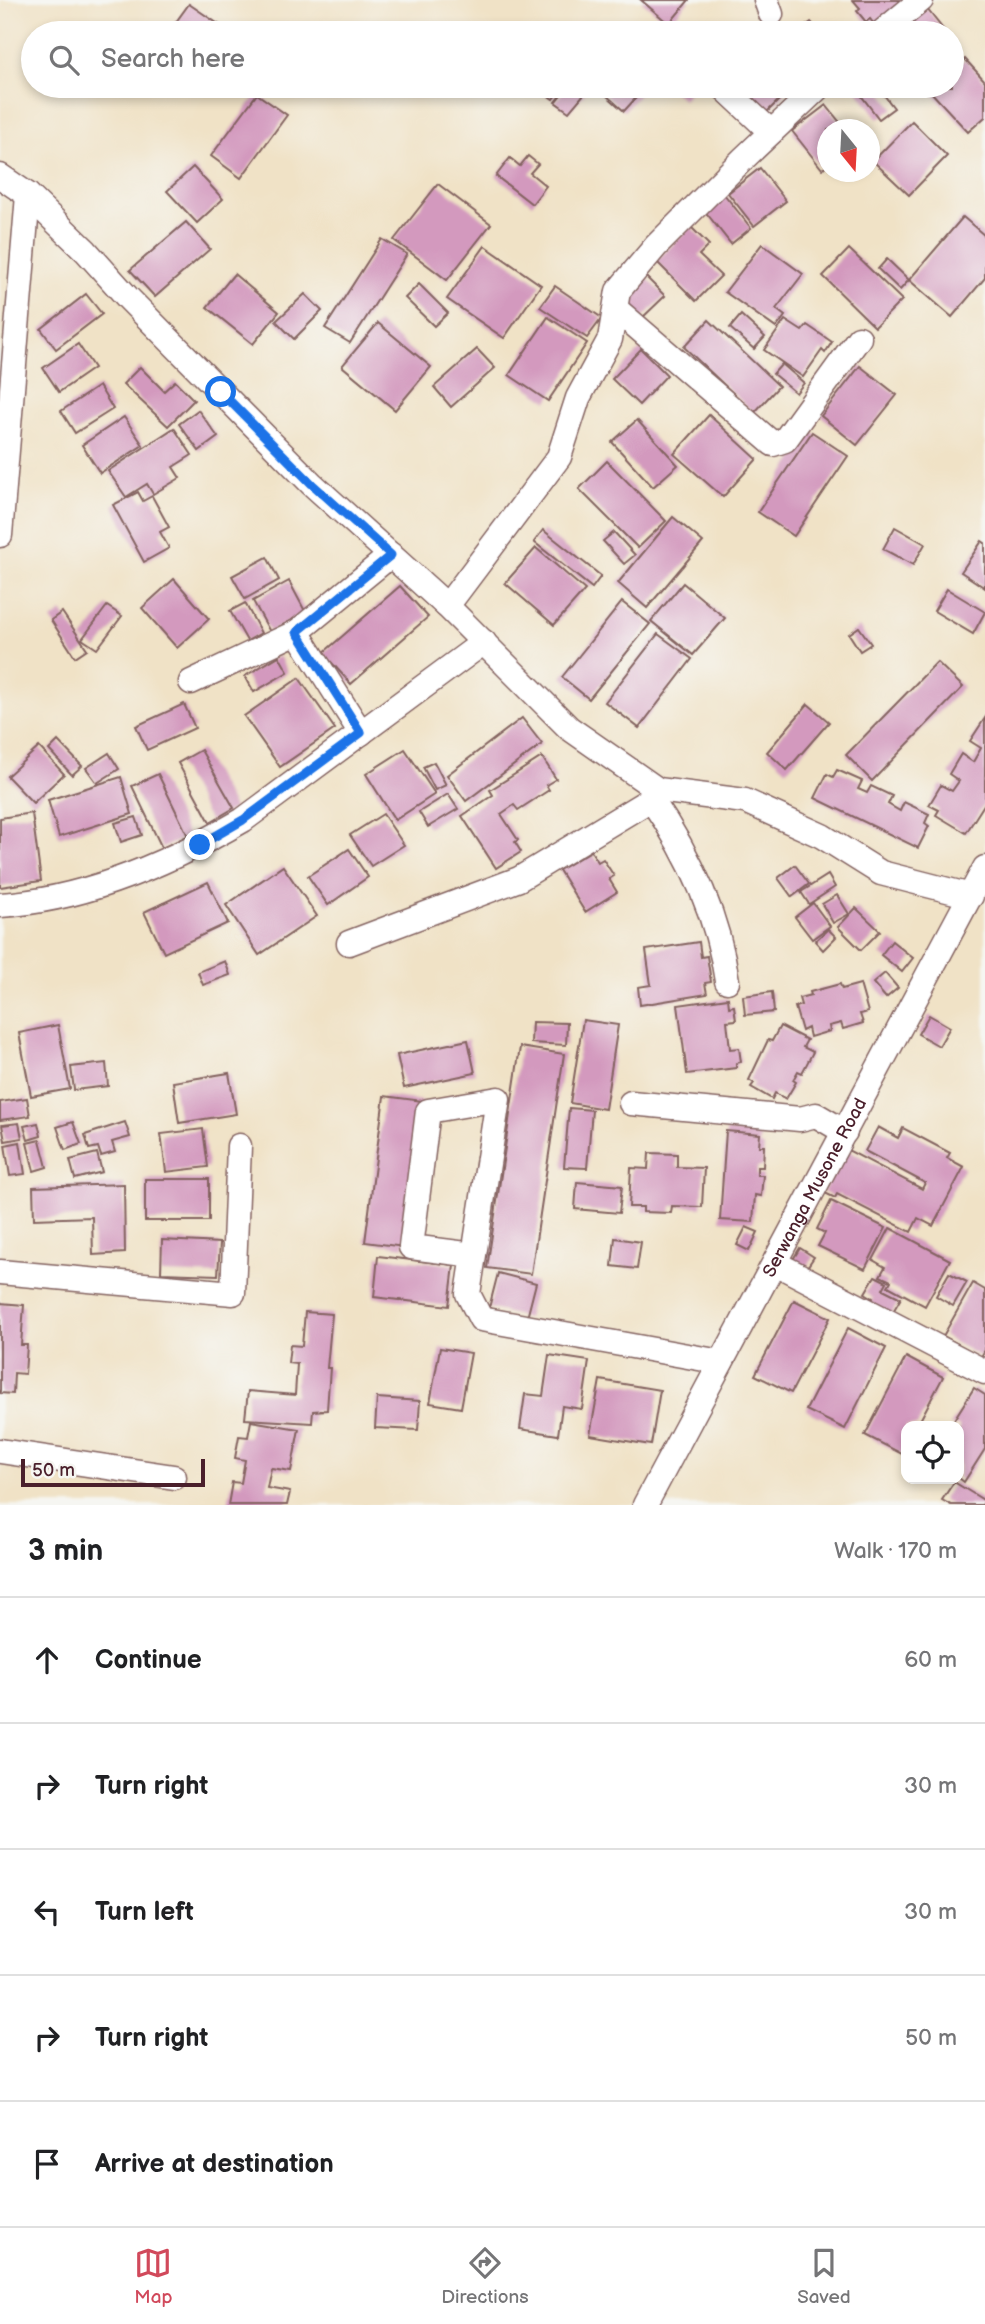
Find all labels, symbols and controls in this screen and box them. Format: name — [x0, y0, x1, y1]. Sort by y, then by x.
search box — [21, 21, 964, 98]
icon: search — [45, 41, 83, 79]
text: Search here — [101, 44, 245, 75]
north arrow — [817, 119, 880, 182]
route start — [205, 376, 236, 407]
route end — [184, 829, 215, 860]
street label: Serwanga Musone Road — [759, 1095, 871, 1281]
map controls — [901, 1421, 964, 1484]
button: locate — [901, 1421, 964, 1484]
scale bar — [21, 1456, 205, 1488]
text: 50 m — [32, 1459, 75, 1482]
text: 3 min — [28, 1533, 103, 1569]
text: Walk · 170 m — [834, 1537, 957, 1565]
icon: ahead — [28, 1641, 66, 1679]
text: Continue — [95, 1645, 202, 1676]
text: 60 m — [904, 1646, 957, 1674]
icon: right — [28, 1767, 66, 1805]
text: Turn right — [95, 1771, 208, 1802]
text: 30 m — [904, 1772, 957, 1800]
icon: left — [28, 1893, 66, 1931]
text: Turn left — [95, 1897, 194, 1928]
text: 30 m — [904, 1898, 957, 1926]
icon: right — [28, 2019, 66, 2057]
text: Turn right — [95, 2023, 208, 2054]
text: 50 m — [905, 2024, 957, 2052]
icon: arrive — [28, 2145, 66, 2183]
text: Arrive at destination — [95, 2149, 334, 2180]
tab: Map — [134, 2244, 173, 2309]
tab: Directions — [441, 2244, 529, 2309]
tab: Saved — [797, 2244, 851, 2309]

